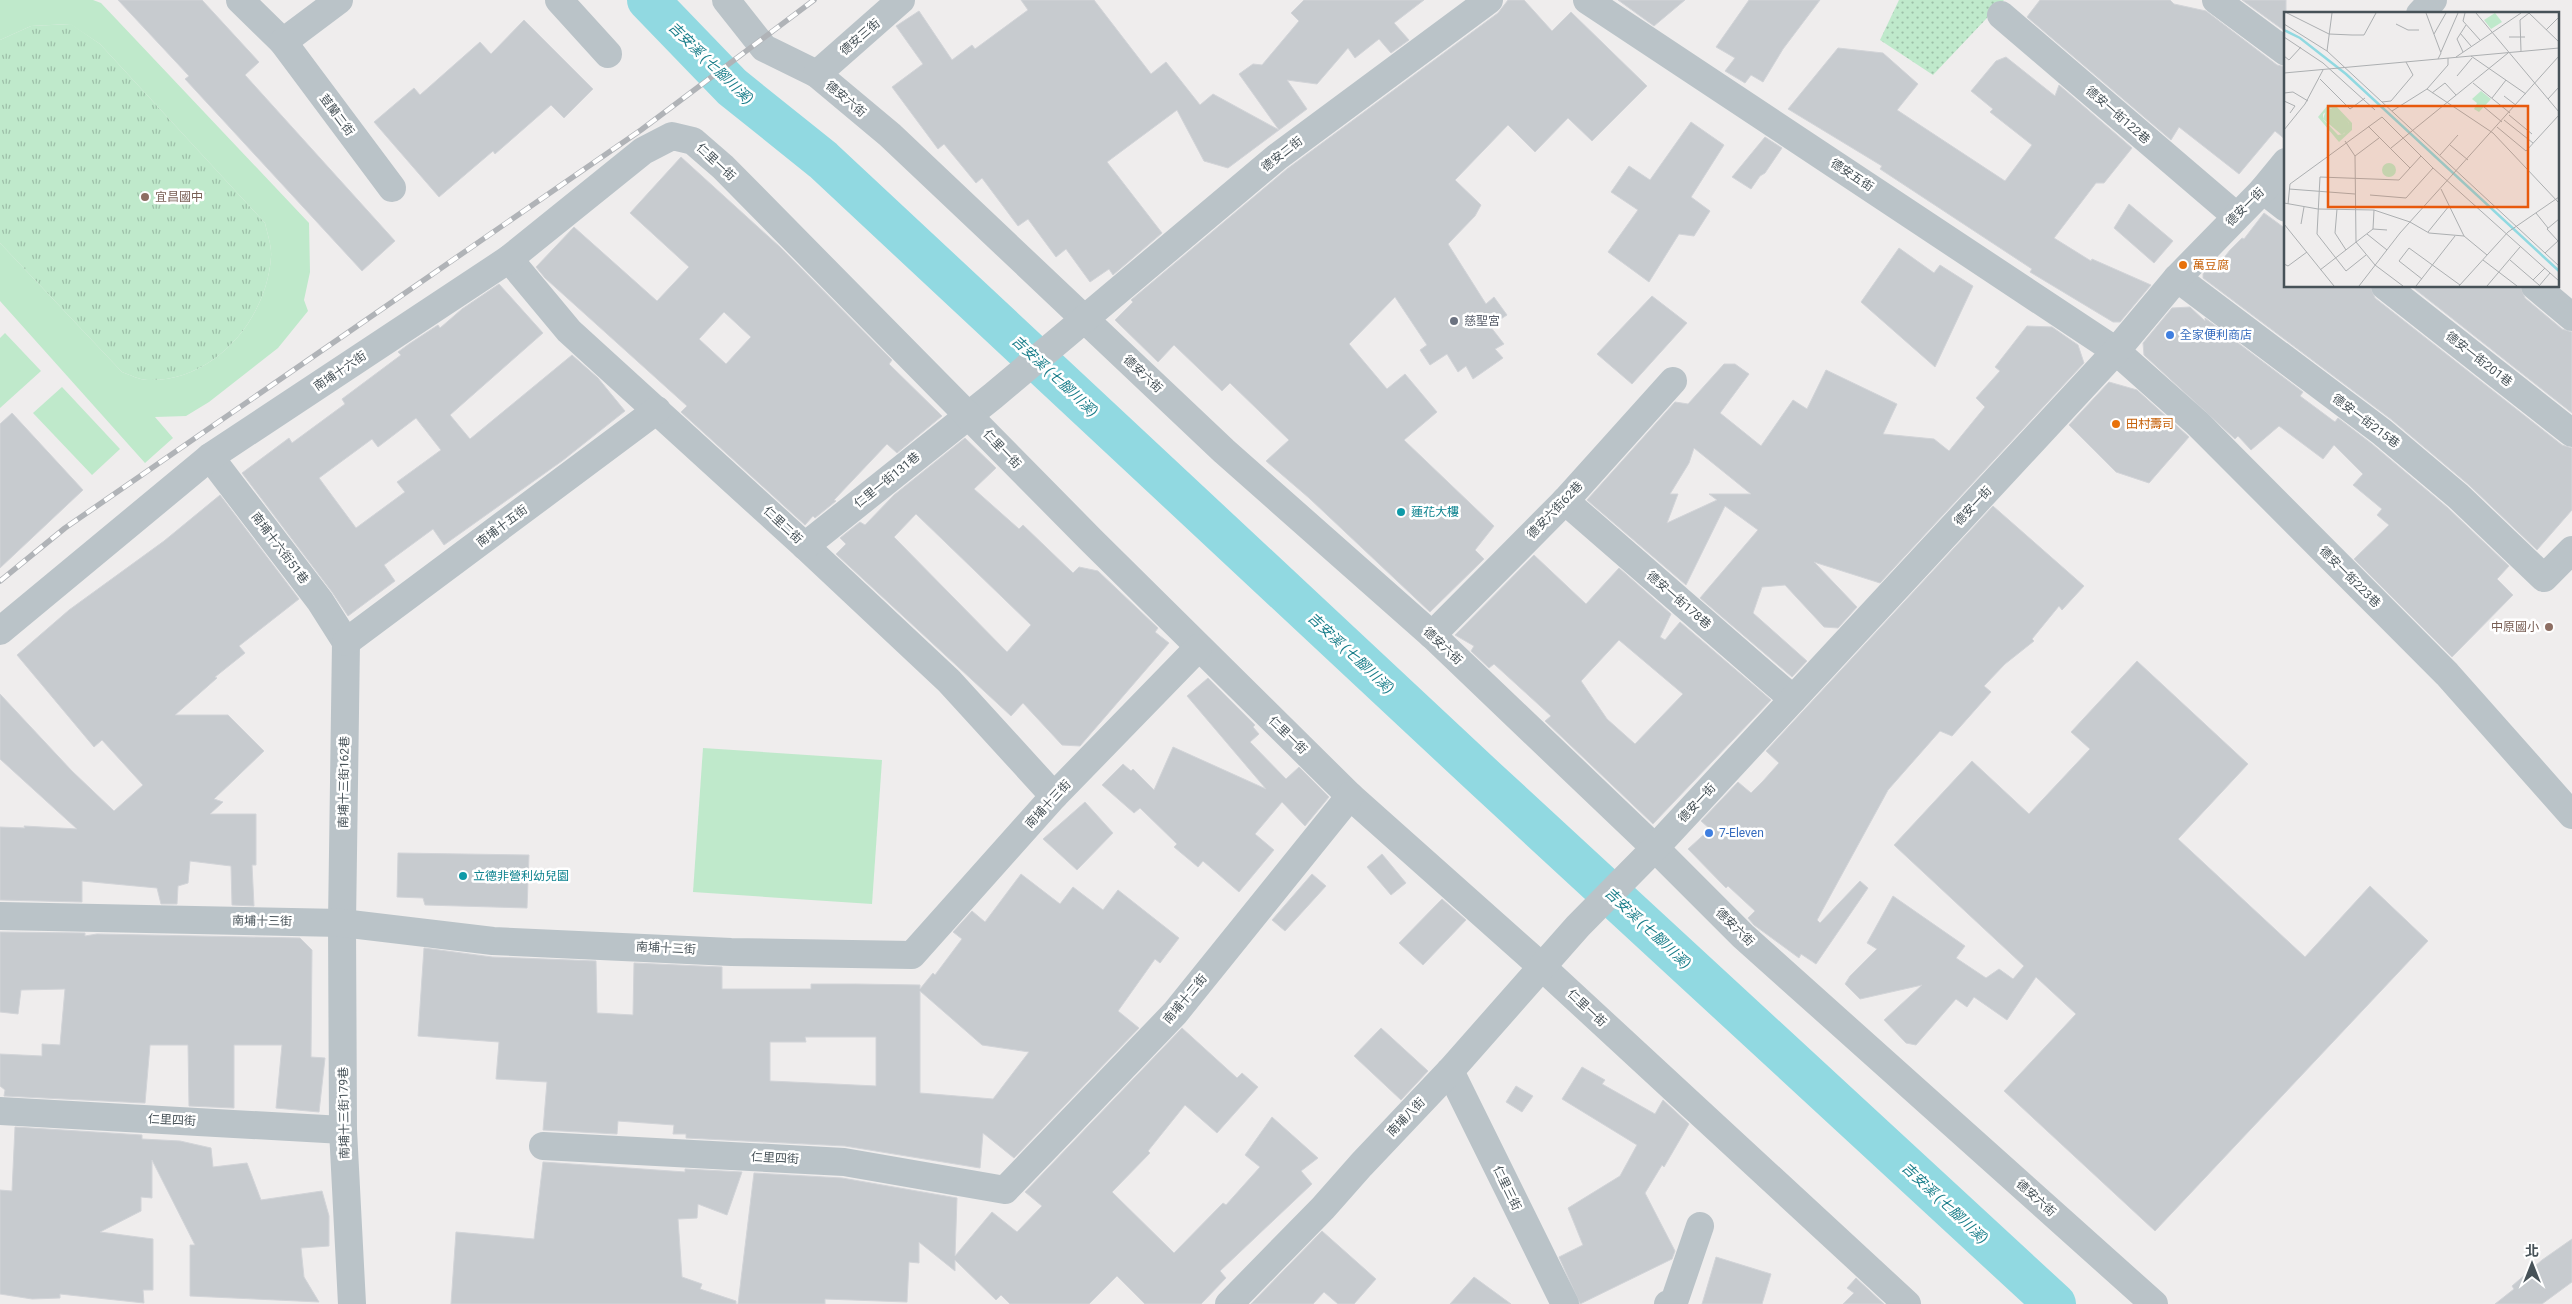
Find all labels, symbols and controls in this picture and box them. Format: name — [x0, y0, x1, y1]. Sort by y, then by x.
inset map — [2284, 12, 2560, 288]
street label: 德安三街 — [837, 16, 883, 58]
water label: 吉安溪 (七腳川溪) — [665, 19, 756, 108]
street label: 德安六街 — [823, 78, 869, 120]
street label: 德安一街122巷 — [2083, 83, 2153, 147]
street label: 荳蘭二街 — [317, 92, 357, 138]
street label: 德安二街 — [1259, 134, 1305, 174]
street label: 仁里一街 — [694, 141, 738, 183]
street label: 德安五街 — [1828, 156, 1876, 194]
street label: 德安一街 — [2223, 185, 2267, 229]
place label: 宜昌國中 — [155, 190, 203, 204]
marker: 宜昌國中 — [139, 191, 151, 203]
place label: 萬豆腐 — [2193, 258, 2229, 272]
marker: 萬豆腐 — [2177, 259, 2189, 271]
place label: 慈聖宮 — [1464, 314, 1500, 328]
marker: 慈聖宮 — [1448, 315, 1460, 327]
place label: 全家便利商店 — [2180, 328, 2252, 342]
marker: 全家便利商店 — [2164, 329, 2176, 341]
street label: 德安一街201巷 — [2443, 329, 2515, 389]
water label: 吉安溪 (七腳川溪) — [1008, 332, 1101, 420]
street label: 南埔十六街 — [311, 348, 369, 394]
street label: 德安六街 — [1121, 353, 1165, 395]
street label: 德安一街215巷 — [2330, 391, 2402, 451]
place label: 田村壽司 — [2126, 417, 2174, 431]
marker: 田村壽司 — [2110, 418, 2122, 430]
street label: 仁里一街 — [980, 427, 1024, 471]
street label: 仁里一街131巷 — [851, 449, 923, 511]
street label: 德安六街62巷 — [1524, 479, 1586, 541]
street label: 德安一街 — [1952, 484, 1994, 528]
street label: 南埔十五街 — [474, 502, 530, 550]
street label: 仁里二街 — [761, 504, 805, 546]
place label: 蓮花大樓 — [1411, 505, 1459, 519]
marker: 蓮花大樓 — [1395, 506, 1407, 518]
street label: 南埔十六街51巷 — [249, 510, 311, 586]
street label: 德安一街223巷 — [2317, 544, 2383, 610]
street label: 德安一街178巷 — [1644, 568, 1714, 632]
water label: 吉安溪 (七腳川溪) — [1304, 609, 1397, 697]
place label: 中原國小 — [2491, 620, 2539, 634]
marker: 中原國小 — [2543, 621, 2555, 633]
street label: 德安六街 — [1421, 625, 1465, 667]
street label: 仁里一街 — [1266, 713, 1310, 757]
street label: 南埔十三街162巷 — [336, 736, 352, 828]
street label: 南埔十三街 — [1022, 777, 1074, 831]
street label: 德安一街 — [1676, 781, 1718, 825]
place label: 7-Eleven — [1719, 826, 1764, 840]
marker: 7-Eleven — [1703, 827, 1715, 839]
place label: 立德非營利幼兒園 — [473, 869, 569, 883]
marker: 立德非營利幼兒園 — [457, 870, 469, 882]
water label: 吉安溪 (七腳川溪) — [1601, 884, 1694, 972]
street label: 德安六街 — [1713, 905, 1757, 949]
street label: 南埔十三街 — [232, 913, 292, 929]
street label: 南埔十三街 — [636, 939, 696, 957]
street label: 南埔十二街 — [1160, 972, 1210, 1026]
street label: 仁里一街 — [1565, 987, 1609, 1029]
street label: 南埔十三街179巷 — [336, 1067, 352, 1159]
street label: 南埔八街 — [1384, 1095, 1428, 1139]
street label: 仁里四街 — [148, 1112, 196, 1128]
street label: 仁里四街 — [751, 1150, 799, 1166]
water label: 吉安溪 (七腳川溪) — [1898, 1159, 1991, 1247]
street label: 仁里三街 — [1490, 1163, 1524, 1213]
street label: 德安六街 — [2013, 1177, 2059, 1219]
north arrow — [2507, 1239, 2557, 1289]
text: 北 — [2525, 1243, 2539, 1259]

